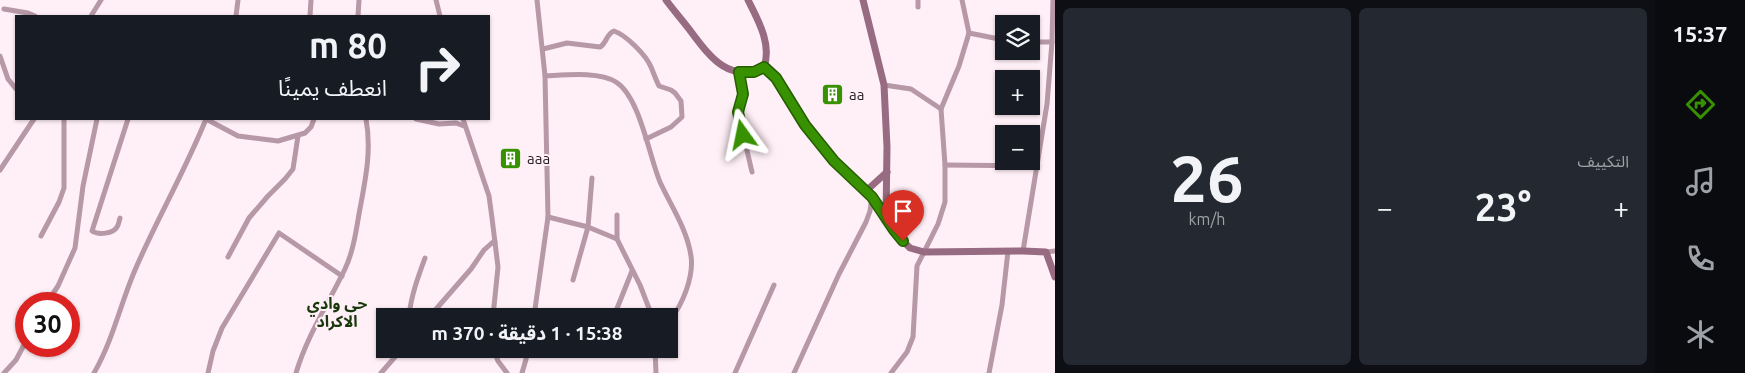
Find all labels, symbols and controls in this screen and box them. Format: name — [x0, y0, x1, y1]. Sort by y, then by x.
map controls — [995, 15, 1040, 170]
button: layers — [995, 15, 1040, 60]
text: 15:37 — [1672, 21, 1728, 46]
text: 80 m — [309, 25, 387, 65]
icon: right — [405, 35, 470, 100]
button: + — [995, 70, 1040, 115]
text: انعطف يمينًا — [278, 75, 387, 100]
building icon: aa — [821, 82, 845, 106]
place label: aa — [849, 86, 864, 103]
icon: directions — [1683, 87, 1718, 122]
position arrow — [716, 108, 768, 160]
button: − — [995, 125, 1040, 170]
text: 26 — [1170, 141, 1244, 214]
building icon: aaa — [499, 146, 523, 170]
place label: aaa — [527, 150, 550, 167]
text: التكييف — [1577, 152, 1629, 170]
icon: music — [1683, 164, 1718, 199]
text: 23° — [1475, 186, 1531, 228]
pin — [882, 190, 924, 241]
text: − — [1377, 192, 1393, 223]
text: + — [1613, 192, 1629, 223]
icon: arrive — [889, 197, 917, 225]
text: km/h — [1189, 210, 1225, 228]
icon: phone — [1683, 241, 1718, 276]
speed limit sign: 30 — [15, 292, 80, 357]
district label: حي وادي الاكراد — [307, 294, 367, 331]
icon: climate — [1683, 317, 1718, 352]
text: 15:38 · 1 دقيقة · 370 m — [431, 322, 623, 344]

